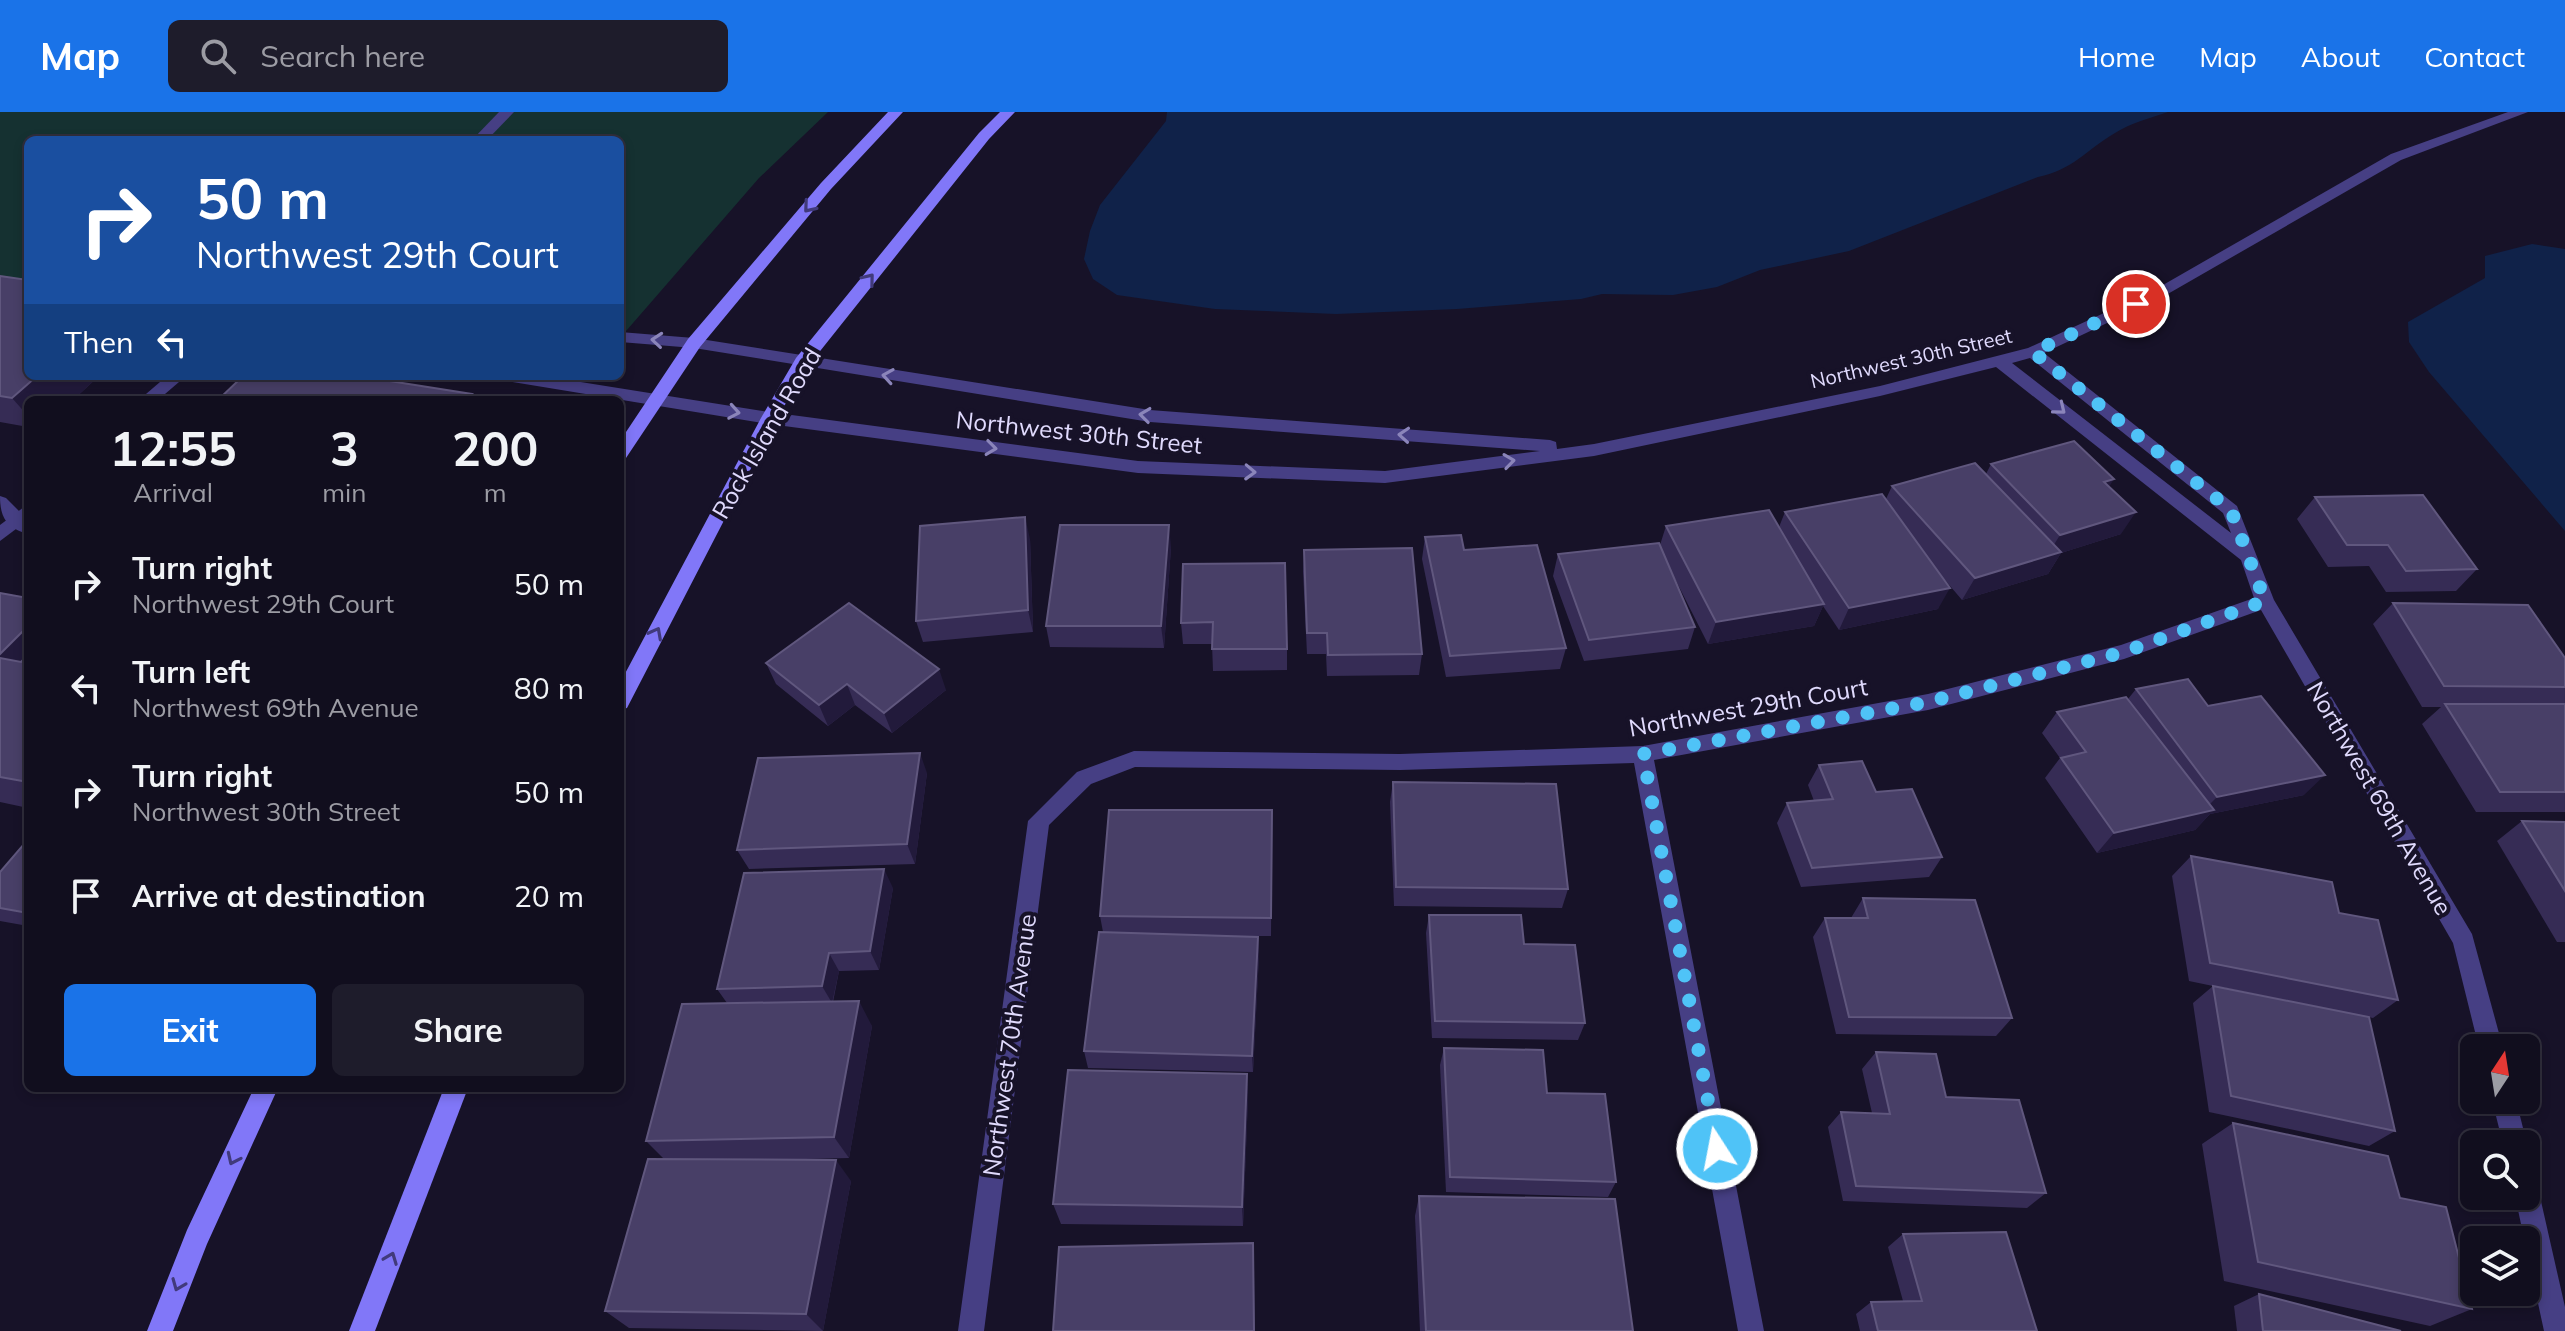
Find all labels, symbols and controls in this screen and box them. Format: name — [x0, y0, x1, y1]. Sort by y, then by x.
search box — [168, 20, 728, 92]
text: Map — [40, 32, 120, 80]
icon: search — [196, 34, 240, 78]
text: Search here — [260, 37, 425, 75]
text: Home — [2078, 39, 2155, 74]
text: Map — [2199, 39, 2257, 74]
text: About — [2301, 39, 2380, 74]
text: Contact — [2424, 39, 2525, 74]
text: 50 m — [196, 163, 329, 233]
icon: right — [64, 168, 168, 272]
one-way arrow — [804, 198, 819, 212]
text: Northwest 29th Court — [196, 232, 559, 277]
pin — [2102, 270, 2170, 338]
one-way arrow — [859, 274, 874, 288]
icon: arrive — [2114, 282, 2158, 326]
icon: left — [150, 320, 194, 364]
text: Then — [64, 323, 134, 361]
street label: Northwest 30th Street — [1808, 323, 2014, 393]
one-way arrow — [650, 332, 663, 349]
street label: Rock Island Road — [705, 342, 827, 524]
one-way arrow — [881, 368, 895, 385]
one-way arrow — [2051, 399, 2065, 414]
one-way arrow — [727, 402, 741, 419]
street label: Northwest 30th Street — [954, 404, 1204, 460]
one-way arrow — [1138, 407, 1152, 424]
text: 12:55 — [110, 418, 237, 478]
text: 3 — [330, 418, 359, 478]
text: 200 — [452, 418, 538, 478]
one-way arrow — [1397, 427, 1410, 444]
one-way arrow — [984, 439, 998, 456]
one-way arrow — [1502, 453, 1516, 470]
one-way arrow — [1244, 463, 1257, 480]
text: Arrival — [133, 476, 213, 509]
text: min — [322, 476, 366, 509]
text: m — [484, 476, 507, 509]
text: Turn right — [132, 549, 272, 587]
icon: right — [64, 562, 108, 606]
text: 50 m — [514, 565, 584, 603]
text: Northwest 29th Court — [132, 587, 394, 620]
one-way arrow — [647, 626, 662, 641]
text: Turn left — [132, 653, 250, 691]
icon: left — [64, 666, 108, 710]
text: 80 m — [514, 669, 584, 707]
street label: Northwest 29th Court — [1626, 671, 1870, 743]
street label: Northwest 69th Avenue — [2301, 676, 2459, 920]
text: Northwest 69th Avenue — [132, 691, 419, 724]
text: Turn right — [132, 757, 272, 795]
icon: right — [64, 770, 108, 814]
text: 50 m — [514, 773, 584, 811]
text: Northwest 30th Street — [132, 795, 400, 828]
icon: arrive — [64, 874, 108, 918]
text: Arrive at destination — [132, 877, 426, 915]
text: 20 m — [514, 877, 584, 915]
street label: Northwest 70th Avenue — [976, 912, 1042, 1178]
button: Exit — [64, 984, 316, 1076]
button: Share — [332, 984, 584, 1076]
north arrow — [2460, 1034, 2540, 1114]
map controls — [2460, 1034, 2540, 1306]
position arrow — [1675, 1107, 1759, 1191]
button: search — [2460, 1130, 2540, 1210]
one-way arrow — [227, 1150, 243, 1165]
button: layers — [2460, 1226, 2540, 1306]
one-way arrow — [381, 1252, 398, 1266]
one-way arrow — [171, 1277, 188, 1291]

